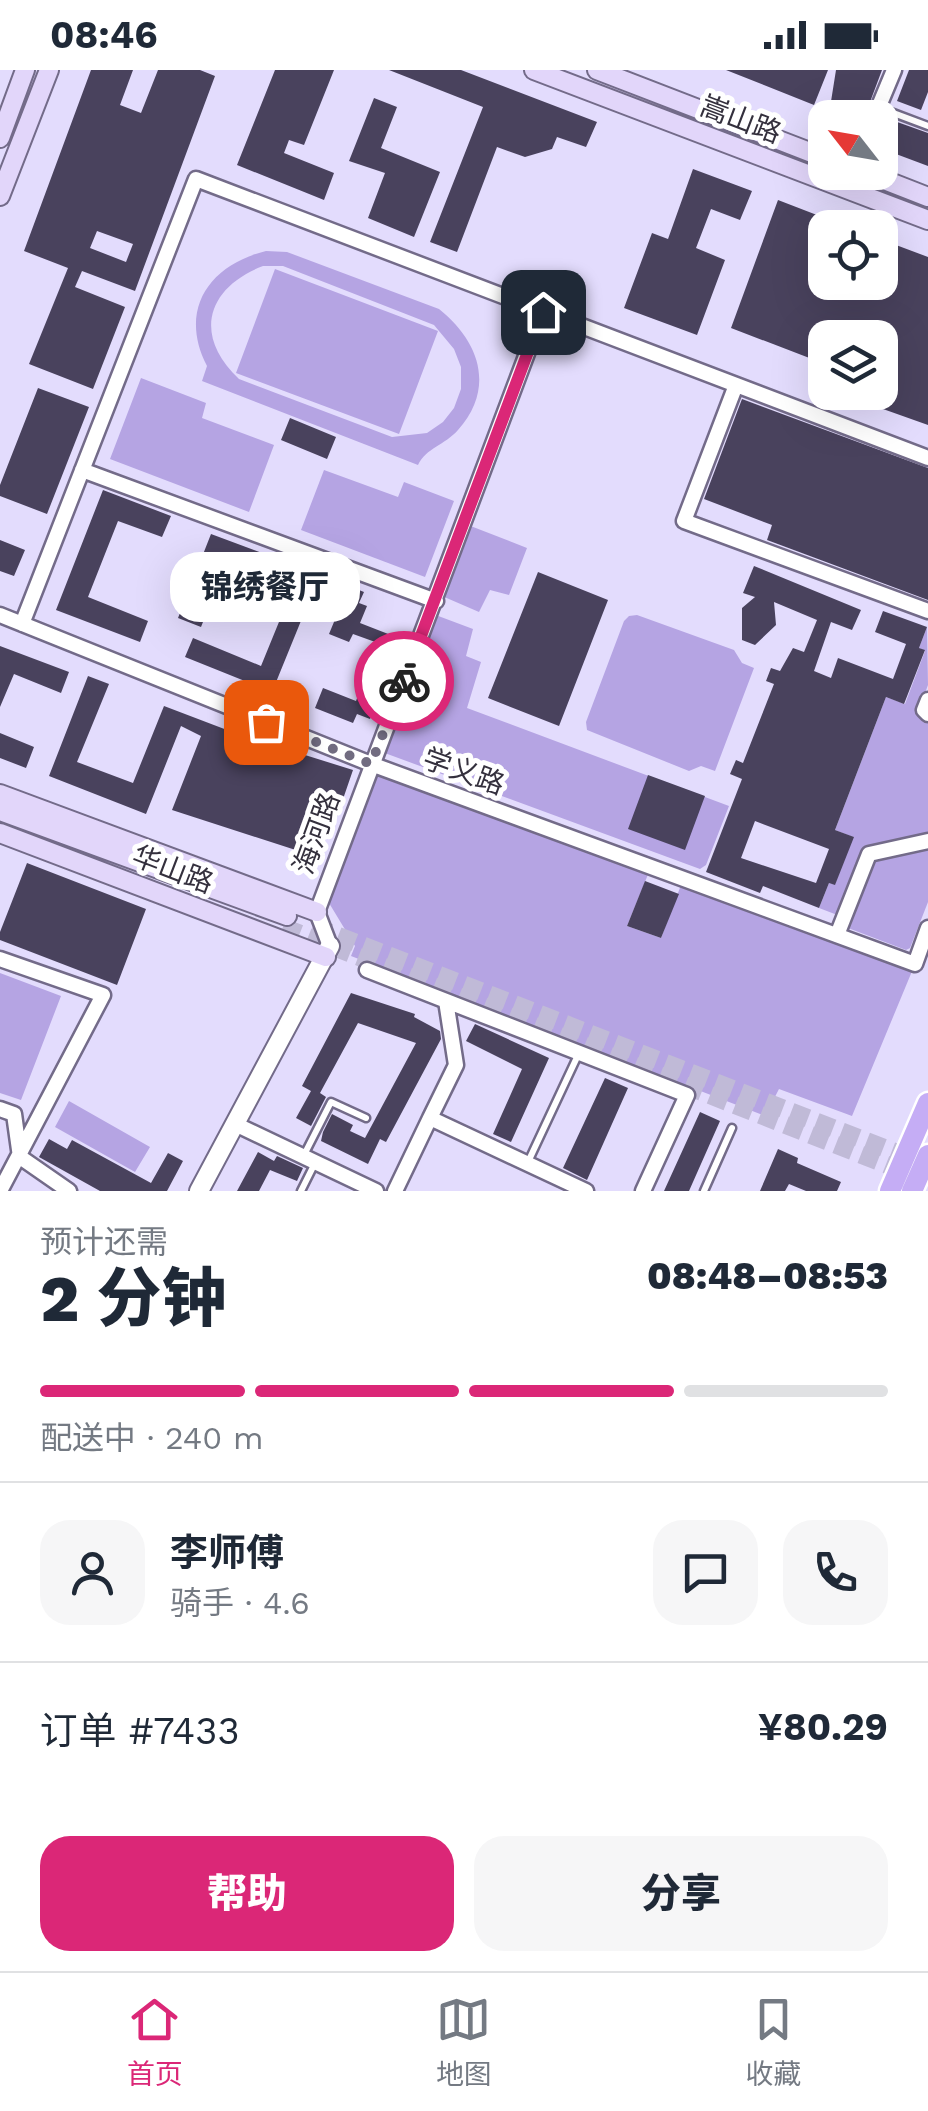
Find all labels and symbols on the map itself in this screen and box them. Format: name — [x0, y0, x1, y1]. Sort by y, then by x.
street label: 嵩山路 — [696, 89, 786, 150]
north arrow — [808, 100, 898, 190]
pin — [501, 270, 586, 355]
callout: 锦绣餐厅 — [171, 552, 361, 622]
courier — [354, 631, 454, 731]
pin — [224, 680, 309, 765]
street label: 学义路 — [419, 742, 509, 801]
street label: 海河路 — [287, 788, 346, 878]
street label: 华山路 — [128, 839, 218, 900]

